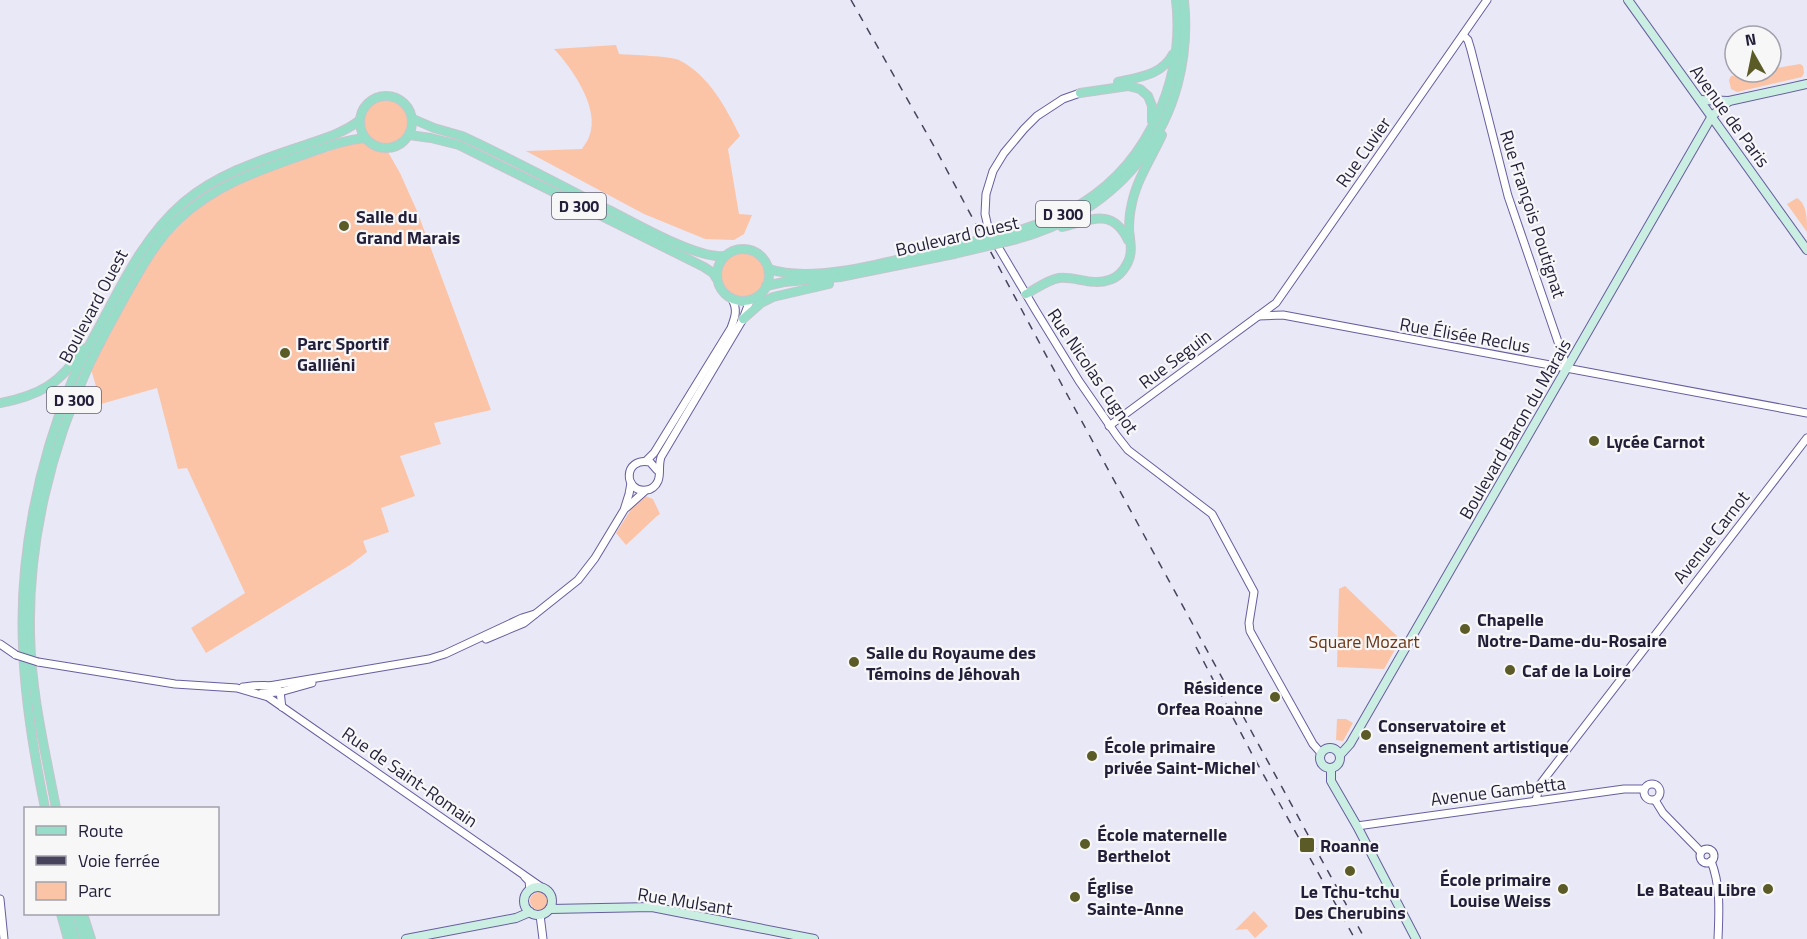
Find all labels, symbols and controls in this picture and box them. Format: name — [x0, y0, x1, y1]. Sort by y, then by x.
north arrow — [1723, 24, 1783, 84]
text: N — [1743, 26, 1758, 52]
street label: Avenue de Paris — [1684, 59, 1776, 173]
street label: Rue Cuvier — [1329, 111, 1397, 193]
street label: Rue François Poutignat — [1493, 126, 1573, 302]
road number: D 300 — [552, 193, 606, 219]
road number: D 300 — [1036, 201, 1090, 227]
place label: Salle du Grand Marais — [356, 203, 460, 251]
street label: Boulevard Ouest — [893, 209, 1022, 263]
marker: Salle du Grand Marais — [337, 219, 351, 233]
street label: Boulevard Ouest — [52, 244, 135, 368]
street label: Rue Nicolas Cugnot — [1041, 303, 1145, 440]
street label: Rue Élisée Reclus — [1398, 310, 1532, 360]
street label: Rue Seguin — [1133, 323, 1217, 395]
place label: Parc Sportif Galliéni — [297, 330, 389, 378]
street label: Boulevard Baron du Marais — [1452, 334, 1578, 524]
marker: Parc Sportif Galliéni — [278, 346, 292, 360]
road number: D 300 — [47, 387, 101, 413]
place label: Lycée Carnot — [1606, 428, 1705, 455]
marker: Lycée Carnot — [1587, 434, 1601, 448]
street label: Avenue Carnot — [1666, 485, 1756, 589]
place label: Chapelle Notre-Dame-du-Rosaire — [1477, 606, 1667, 654]
marker: Chapelle Notre-Dame-du-Rosaire — [1458, 622, 1472, 636]
park label: Square Mozart — [1308, 628, 1420, 655]
place label: Salle du Royaume des Témoins de Jéhovah — [866, 639, 1036, 687]
marker: Salle du Royaume des Témoins de Jéhovah — [847, 655, 861, 669]
place label: Caf de la Loire — [1522, 657, 1631, 684]
marker: Caf de la Loire — [1503, 663, 1517, 677]
place label: Résidence Orfea Roanne — [1157, 674, 1263, 722]
marker: Résidence Orfea Roanne — [1268, 690, 1282, 704]
place label: Conservatoire et enseignement artistique — [1378, 712, 1569, 760]
street label: Rue de Saint-Romain — [337, 720, 483, 834]
marker: Conservatoire et enseignement artistique — [1359, 728, 1373, 742]
place label: École primaire privée Saint-Michel — [1104, 733, 1256, 781]
marker: École primaire privée Saint-Michel — [1085, 749, 1099, 763]
street label: Avenue Gambetta — [1429, 769, 1567, 813]
legend — [24, 807, 219, 915]
text: Route — [78, 817, 123, 844]
place label: École maternelle Berthelot — [1097, 821, 1227, 869]
place label: Roanne — [1320, 832, 1379, 859]
marker: Roanne — [1298, 836, 1316, 854]
marker: École maternelle Berthelot — [1078, 837, 1092, 851]
text: Voie ferrée — [78, 847, 160, 874]
marker: Le Tchu-tchu Des Cherubins — [1343, 864, 1357, 878]
place label: École primaire Louise Weiss — [1440, 866, 1551, 914]
place label: Église Sainte-Anne — [1087, 874, 1184, 922]
place label: Le Bateau Libre — [1637, 876, 1756, 903]
text: Parc — [78, 877, 112, 904]
place label: Le Tchu-tchu Des Cherubins — [1294, 878, 1406, 926]
street label: Rue Mulsant — [636, 880, 735, 922]
marker: École primaire Louise Weiss — [1556, 882, 1570, 896]
marker: Le Bateau Libre — [1761, 882, 1775, 896]
marker: Église Sainte-Anne — [1068, 890, 1082, 904]

